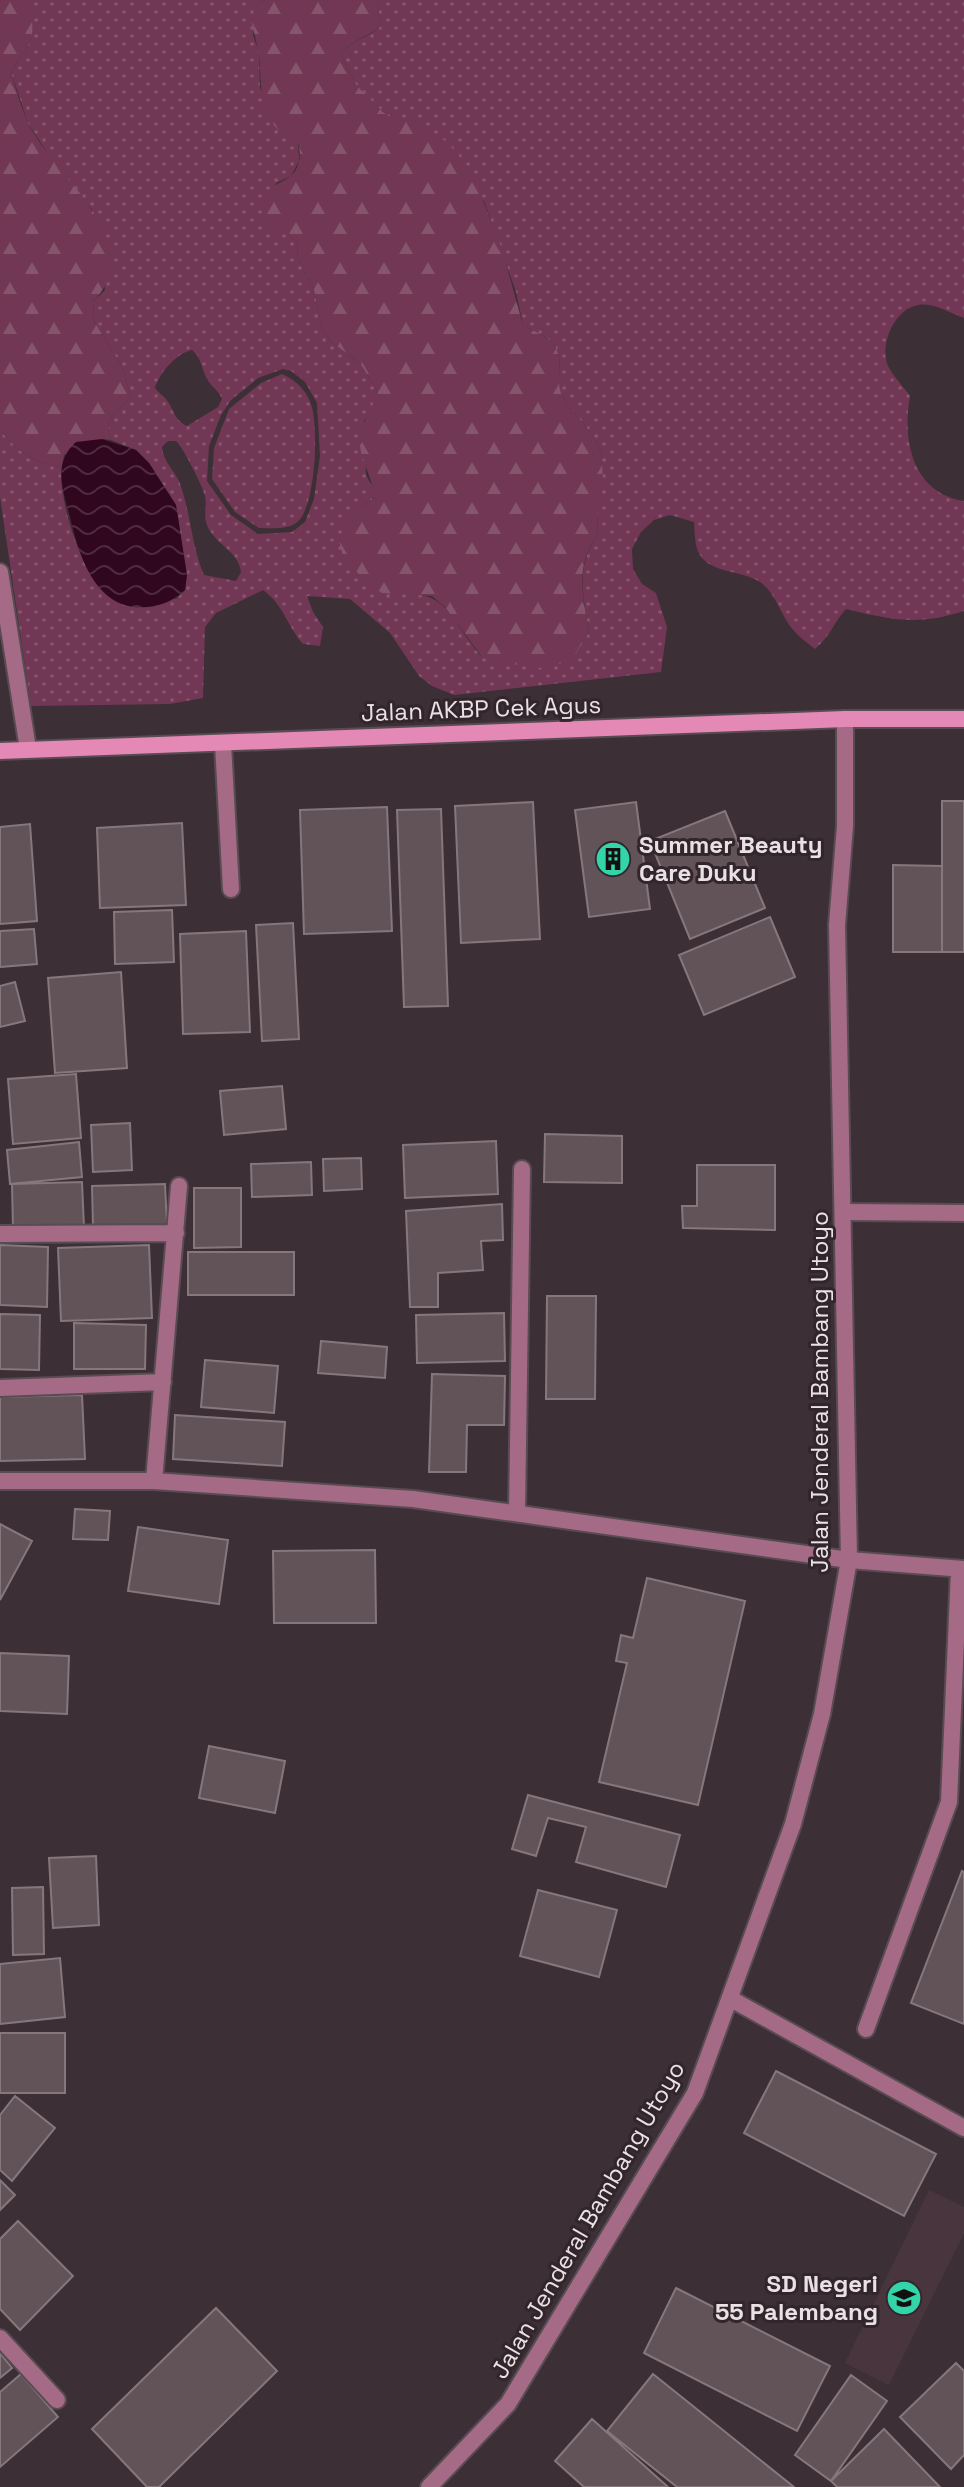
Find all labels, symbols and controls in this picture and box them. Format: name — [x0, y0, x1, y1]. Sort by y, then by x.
street label: Jalan AKBP Cek Agus — [360, 689, 602, 728]
place label: Summer Beauty Care Duku — [639, 829, 823, 888]
building icon: Summer Beauty Care Duku — [594, 840, 632, 878]
street label: Jalan Jenderal Bambang Utoyo — [804, 1211, 835, 1573]
street label: Jalan Jenderal Bambang Utoyo — [484, 2055, 691, 2384]
place label: SD Negeri 55 Palembang — [715, 2268, 878, 2327]
school or university icon: SD Negeri 55 Palembang — [885, 2279, 923, 2317]

